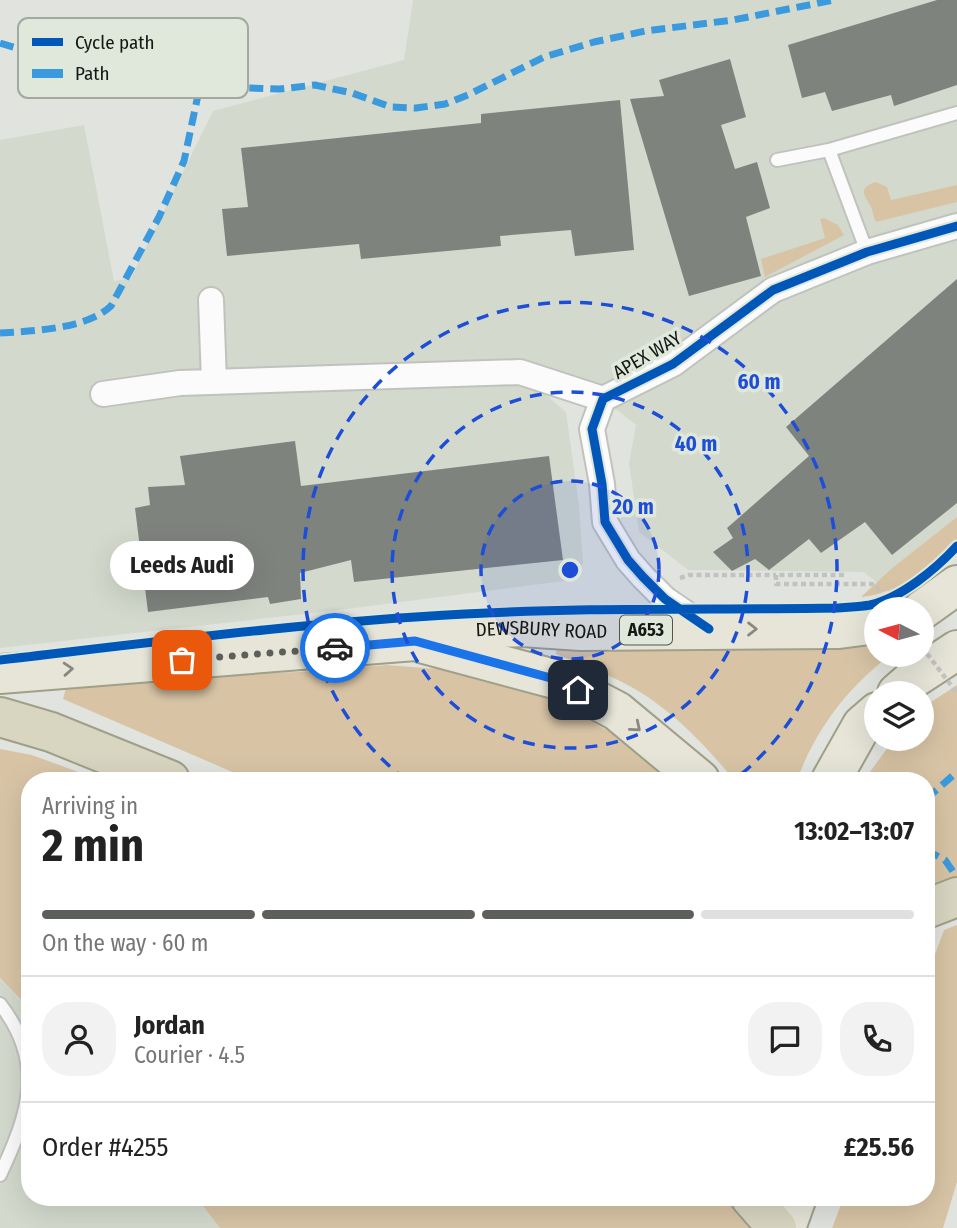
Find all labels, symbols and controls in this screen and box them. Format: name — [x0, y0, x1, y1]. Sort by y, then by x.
legend — [18, 18, 248, 98]
text: Cycle path — [75, 31, 154, 54]
text: Path — [75, 62, 110, 85]
street label: APEX WAY — [609, 326, 686, 384]
text: 60 m — [738, 369, 780, 395]
text: 40 m — [675, 431, 717, 457]
text: 20 m — [611, 494, 654, 520]
callout: Leeds Audi — [110, 541, 254, 590]
text: Leeds Audi — [130, 551, 234, 579]
centre of rings — [558, 558, 582, 582]
north arrow — [864, 597, 934, 667]
map controls — [864, 597, 934, 751]
courier — [300, 613, 370, 683]
street label: DEWSBURY ROAD — [475, 615, 607, 643]
road number: A653 — [620, 616, 672, 644]
one-way arrow — [747, 621, 757, 637]
icon: car — [316, 629, 354, 667]
pin — [152, 630, 212, 690]
icon: bag — [163, 641, 201, 679]
pin — [548, 660, 608, 720]
one-way arrow — [63, 662, 74, 677]
icon: home — [559, 671, 597, 709]
button: layers — [864, 681, 934, 751]
one-way arrow — [628, 719, 641, 731]
text: Arriving in — [42, 792, 138, 820]
text: 13:02–13:07 — [794, 816, 914, 847]
text: 2 min — [42, 818, 144, 873]
text: On the way · 60 m — [42, 929, 209, 957]
button: person — [42, 1002, 116, 1076]
button: chat — [748, 1002, 822, 1076]
button: phone — [840, 1002, 914, 1076]
text: Jordan — [134, 1010, 205, 1041]
text: Courier · 4.5 — [134, 1041, 245, 1069]
text: Order #4255 — [42, 1132, 168, 1163]
text: £25.56 — [844, 1132, 914, 1163]

